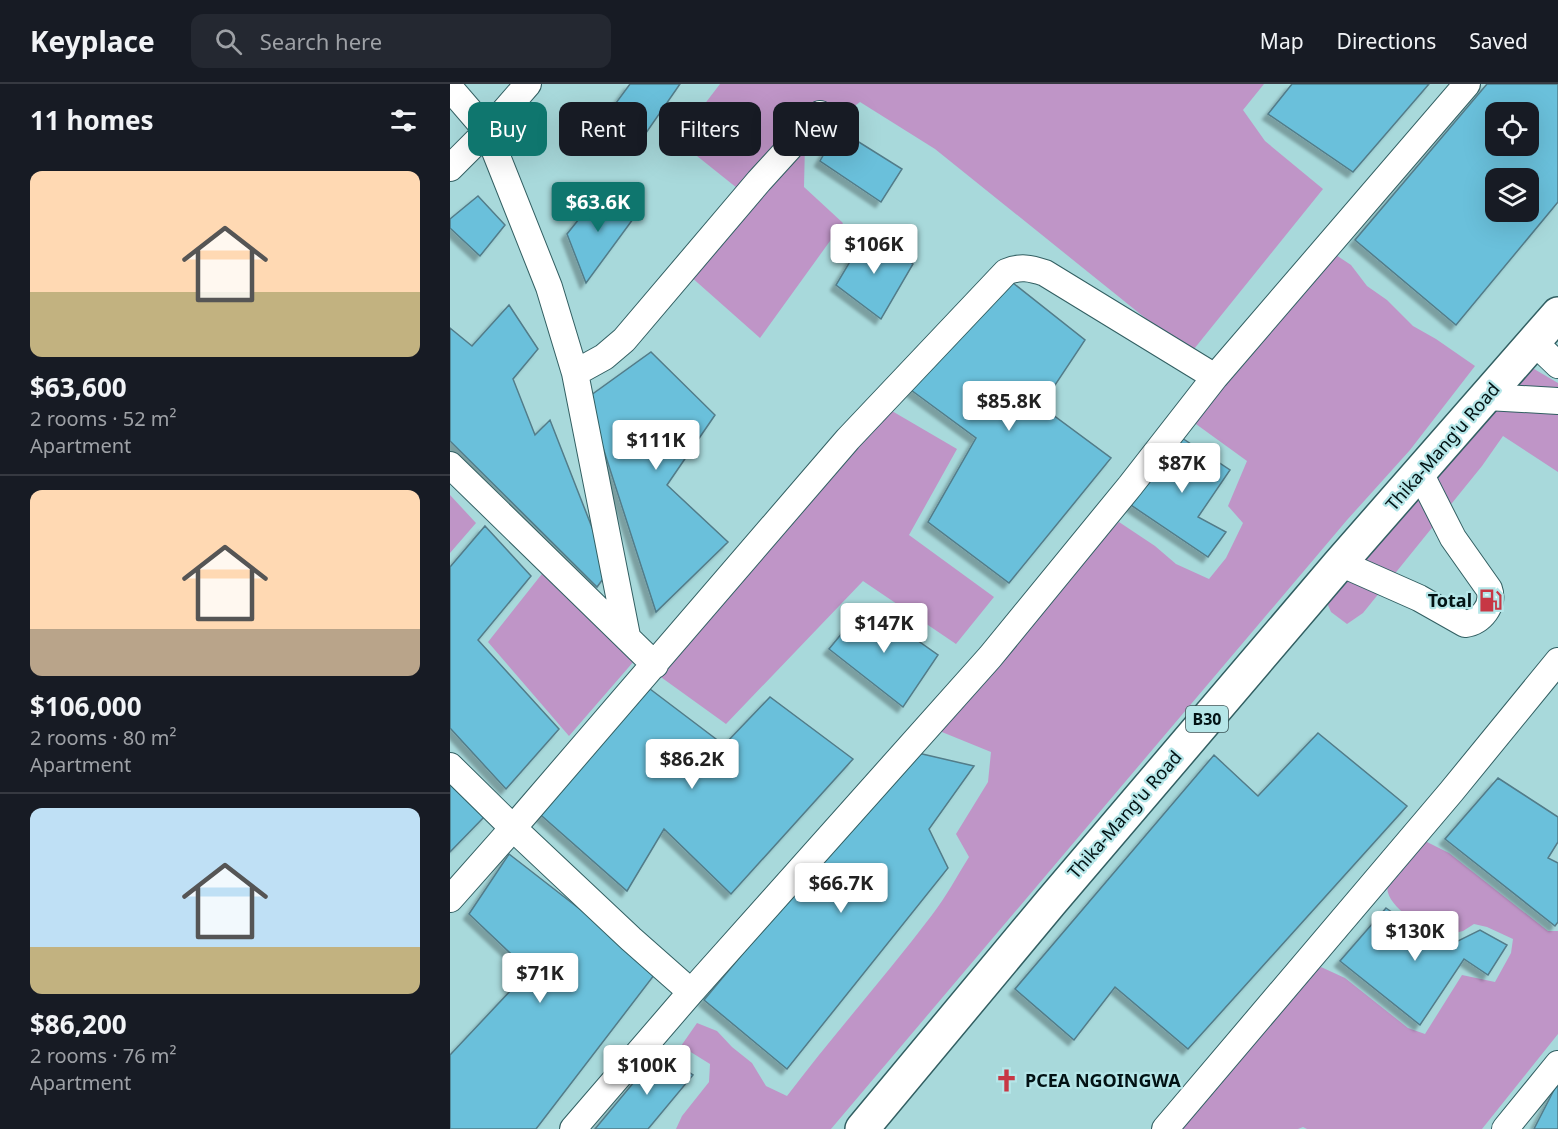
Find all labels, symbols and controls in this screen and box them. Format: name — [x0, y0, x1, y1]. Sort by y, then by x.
search box — [191, 14, 611, 68]
text: Keyplace — [30, 22, 155, 60]
icon: search — [212, 25, 245, 58]
text: Search here — [260, 26, 382, 56]
text: Map — [1260, 27, 1304, 55]
text: Directions — [1337, 27, 1436, 55]
text: Saved — [1469, 27, 1528, 55]
text: 11 homes — [30, 102, 154, 138]
chip: Buy — [468, 102, 547, 156]
chip: Rent — [559, 102, 647, 156]
chip: Filters — [659, 102, 761, 156]
chip: New — [773, 102, 859, 156]
map controls — [1485, 102, 1539, 222]
button: locate — [1485, 102, 1539, 156]
icon: filters — [387, 104, 420, 137]
button: layers — [1485, 168, 1539, 222]
pin: $63.6K — [549, 182, 647, 233]
text: $63.6K — [566, 188, 630, 215]
icon: home — [171, 210, 279, 318]
pin: $106K — [832, 224, 916, 275]
text: $106K — [844, 230, 904, 257]
text: $63,600 — [30, 369, 127, 405]
street label: Thika-Mang'u Road — [1380, 377, 1505, 516]
pin: $85.8K — [960, 381, 1058, 432]
text: $85.8K — [977, 387, 1041, 414]
text: 2 rooms · 52 m² — [30, 405, 177, 432]
pin: $111K — [614, 420, 698, 471]
text: $111K — [626, 426, 686, 453]
text: Apartment — [30, 432, 131, 459]
pin: $87K — [1146, 443, 1218, 494]
text: $87K — [1158, 449, 1206, 476]
icon: home — [171, 529, 279, 637]
place label: Total — [1428, 588, 1472, 612]
fuel station icon: Total — [1477, 588, 1503, 614]
pin: $147K — [842, 603, 926, 654]
text: $147K — [854, 609, 914, 636]
text: $106,000 — [30, 688, 142, 724]
road number: B30 — [1186, 706, 1228, 732]
text: 2 rooms · 80 m² — [30, 724, 177, 751]
pin: $86.2K — [643, 739, 741, 790]
text: $86.2K — [660, 745, 724, 772]
street label: Thika-Mang'u Road — [1062, 745, 1187, 884]
text: Apartment — [30, 751, 131, 778]
icon: home — [171, 847, 279, 955]
pin: $66.7K — [792, 863, 890, 914]
text: $66.7K — [809, 869, 873, 896]
pin: $130K — [1373, 911, 1457, 962]
text: $130K — [1385, 917, 1445, 944]
pin: $71K — [504, 953, 576, 1004]
text: $71K — [516, 959, 564, 986]
text: $86,200 — [30, 1006, 127, 1042]
text: 2 rooms · 76 m² — [30, 1042, 177, 1069]
pin: $100K — [605, 1045, 689, 1096]
text: $100K — [617, 1051, 677, 1078]
church icon: PCEA NGOINGWA — [994, 1068, 1020, 1094]
place label: PCEA NGOINGWA — [1025, 1068, 1181, 1092]
text: Apartment — [30, 1069, 131, 1096]

